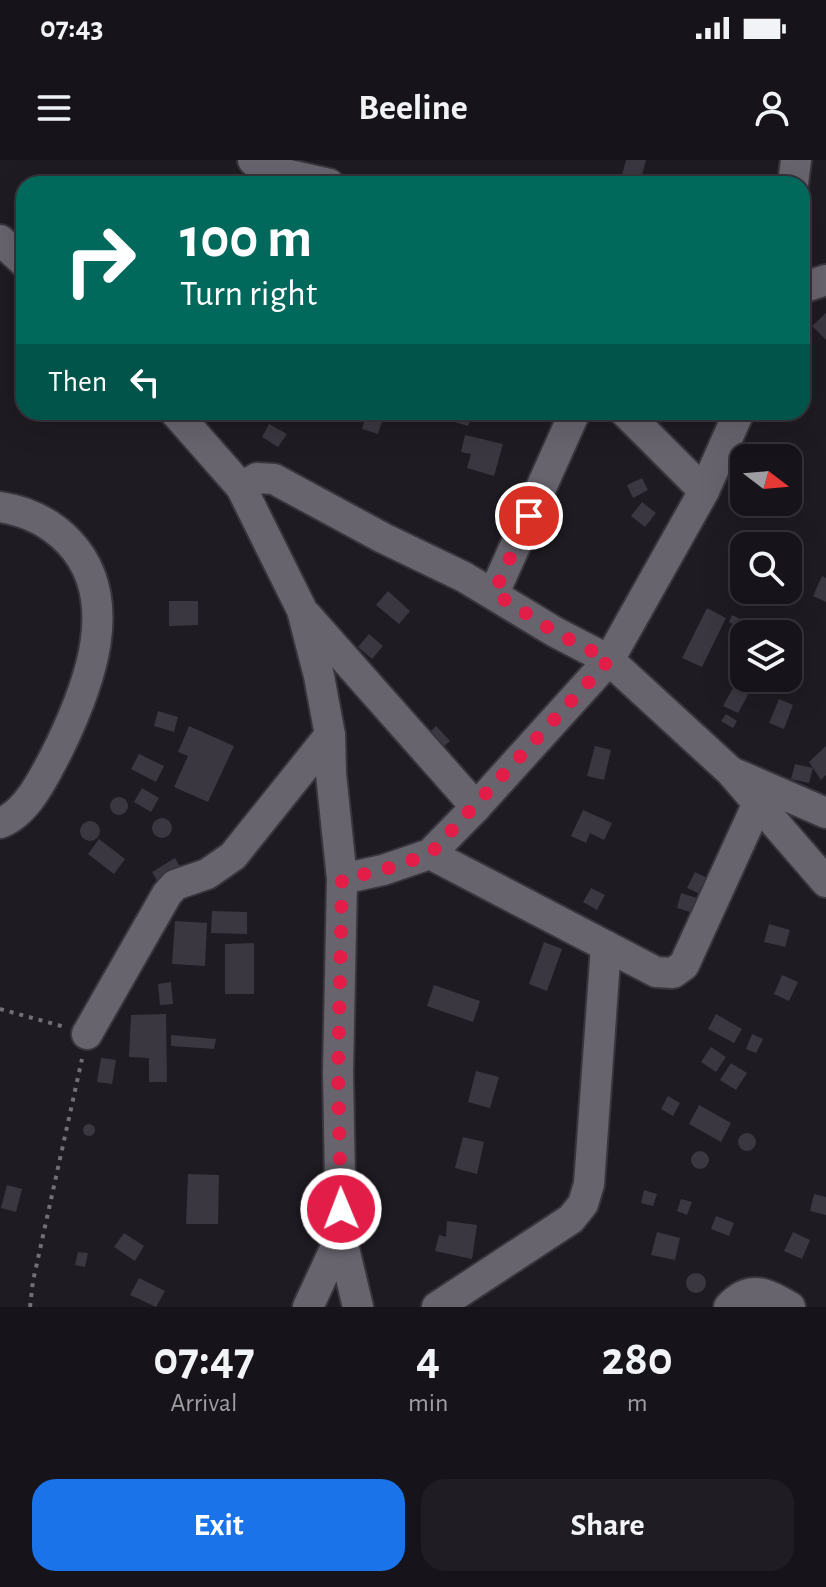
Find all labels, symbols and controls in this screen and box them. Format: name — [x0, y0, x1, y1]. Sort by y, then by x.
text: 07:43 — [40, 13, 103, 43]
icon: menu — [32, 86, 76, 130]
icon: person — [750, 86, 794, 130]
text: Beeline — [358, 90, 468, 126]
icon: right — [48, 208, 152, 312]
text: 100 m — [180, 211, 312, 267]
text: Turn right — [180, 276, 317, 312]
icon: left — [123, 360, 167, 404]
text: Then — [48, 367, 107, 397]
north arrow — [730, 444, 802, 516]
map controls — [730, 444, 802, 692]
pin — [495, 482, 563, 550]
icon: arrive — [507, 494, 551, 538]
button: search — [730, 532, 802, 604]
button: layers — [730, 620, 802, 692]
position arrow — [299, 1167, 383, 1251]
text: 07:47 — [153, 1336, 255, 1384]
text: 4 — [416, 1336, 440, 1384]
text: 280 — [602, 1336, 673, 1384]
text: Arrival — [171, 1390, 237, 1416]
text: min — [408, 1390, 448, 1416]
text: m — [627, 1390, 648, 1416]
button: Exit — [32, 1479, 405, 1571]
button: Share — [421, 1479, 794, 1571]

